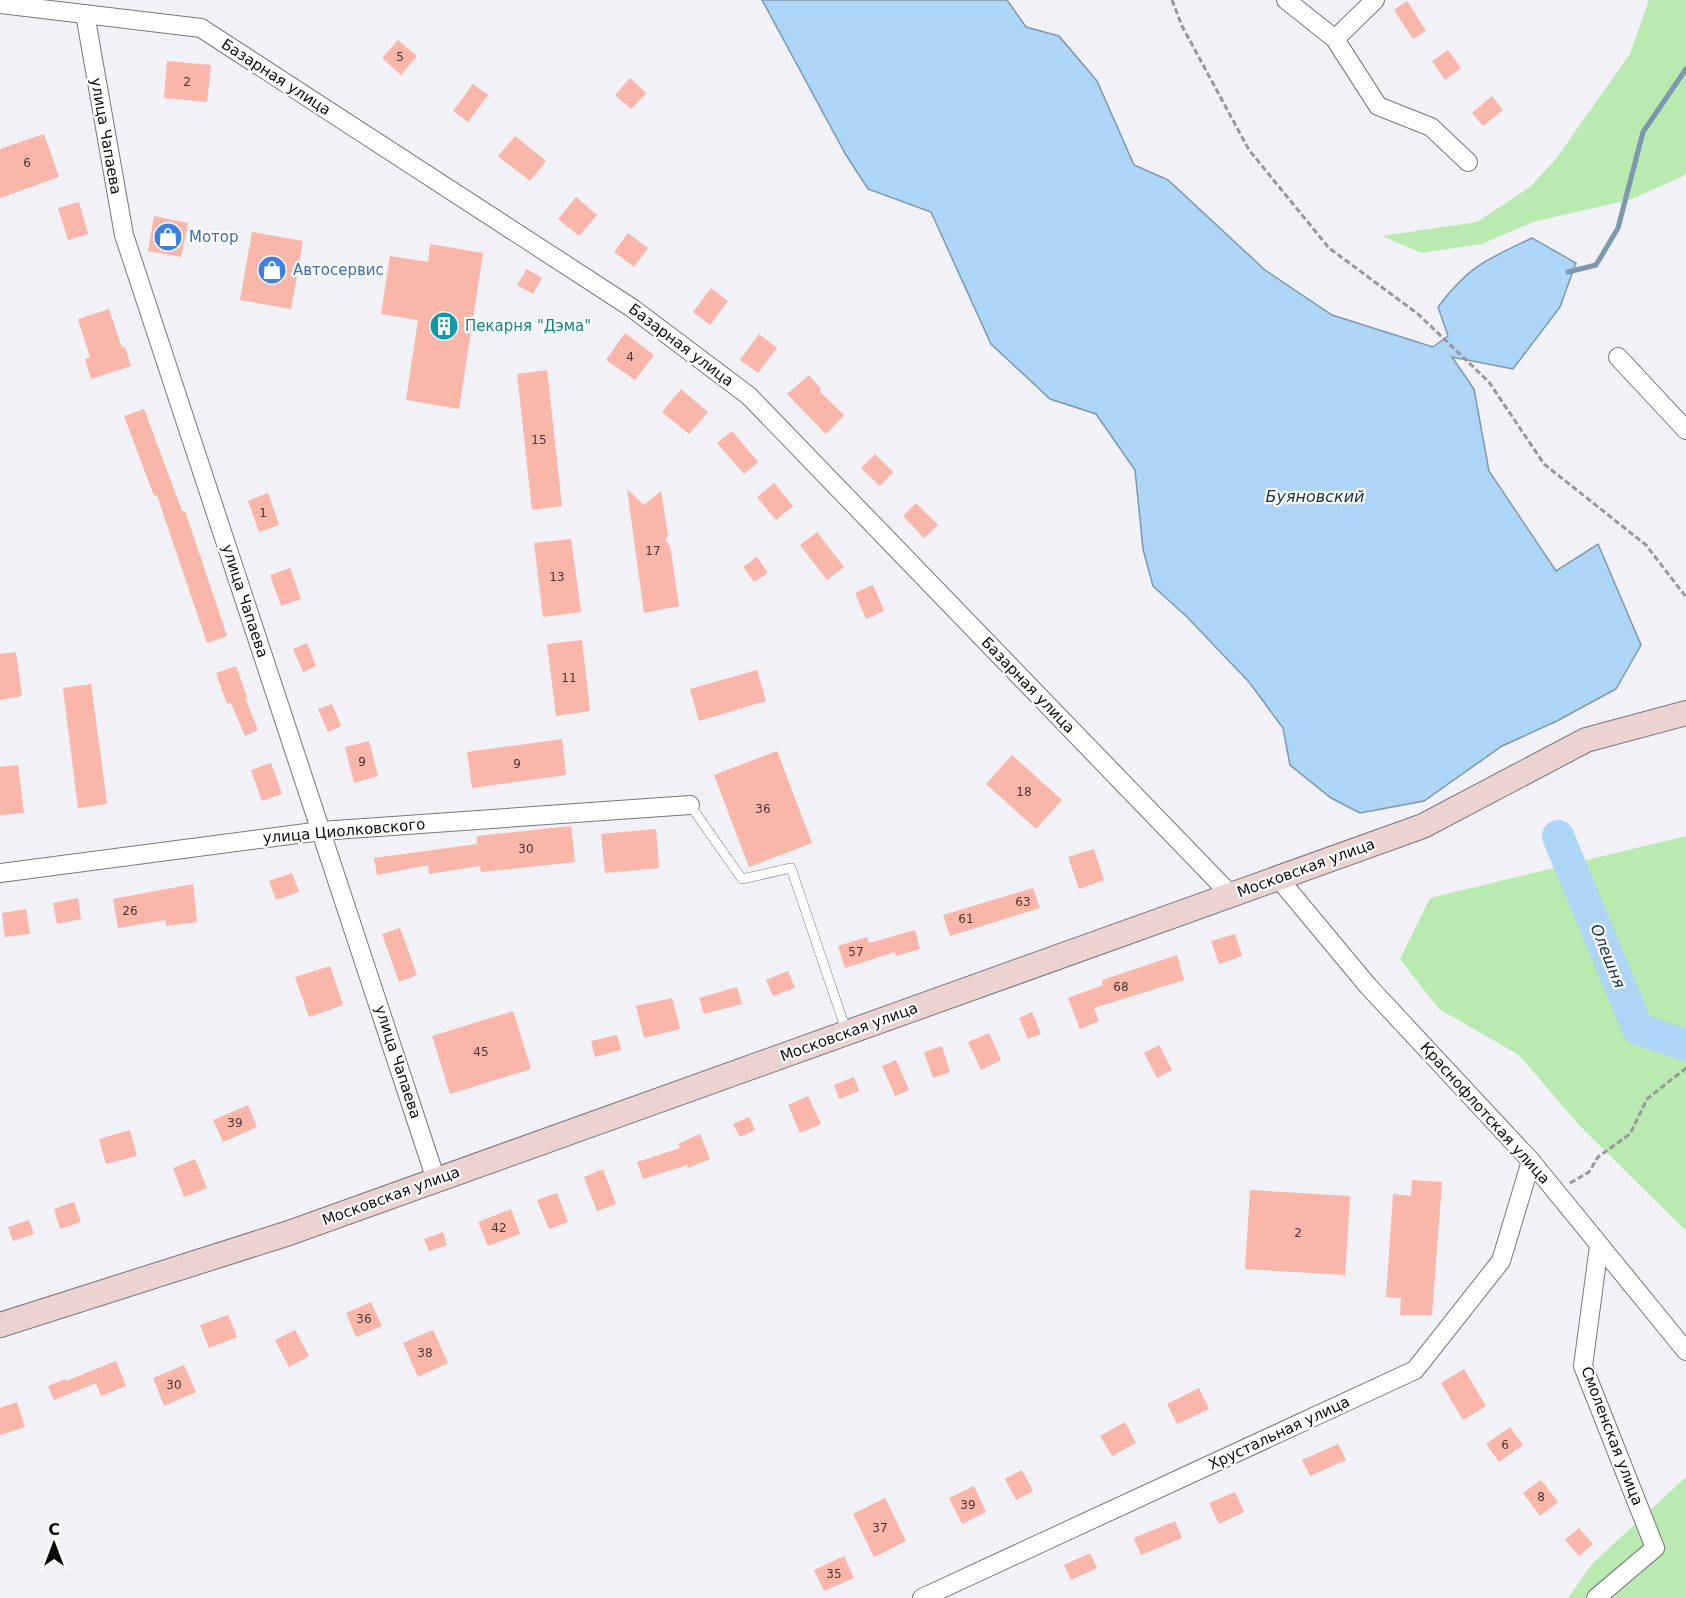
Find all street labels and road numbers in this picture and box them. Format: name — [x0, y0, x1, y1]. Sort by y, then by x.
street label: Базарная улица — [218, 35, 334, 119]
street label: улица Чапаева — [87, 76, 125, 196]
street label: Базарная улица — [625, 300, 737, 390]
street label: улица Чапаева — [218, 542, 272, 660]
street label: Базарная улица — [978, 633, 1078, 737]
street label: улица Циолковского — [262, 815, 426, 847]
street label: Московская улица — [1235, 835, 1377, 901]
street label: Московская улица — [778, 999, 920, 1065]
street label: улица Чапаева — [371, 1003, 425, 1121]
street label: Краснофлотская улица — [1416, 1038, 1554, 1188]
street label: Московская улица — [320, 1163, 462, 1229]
street label: Смоленская улица — [1577, 1364, 1647, 1508]
street label: Хрустальная улица — [1206, 1392, 1352, 1474]

